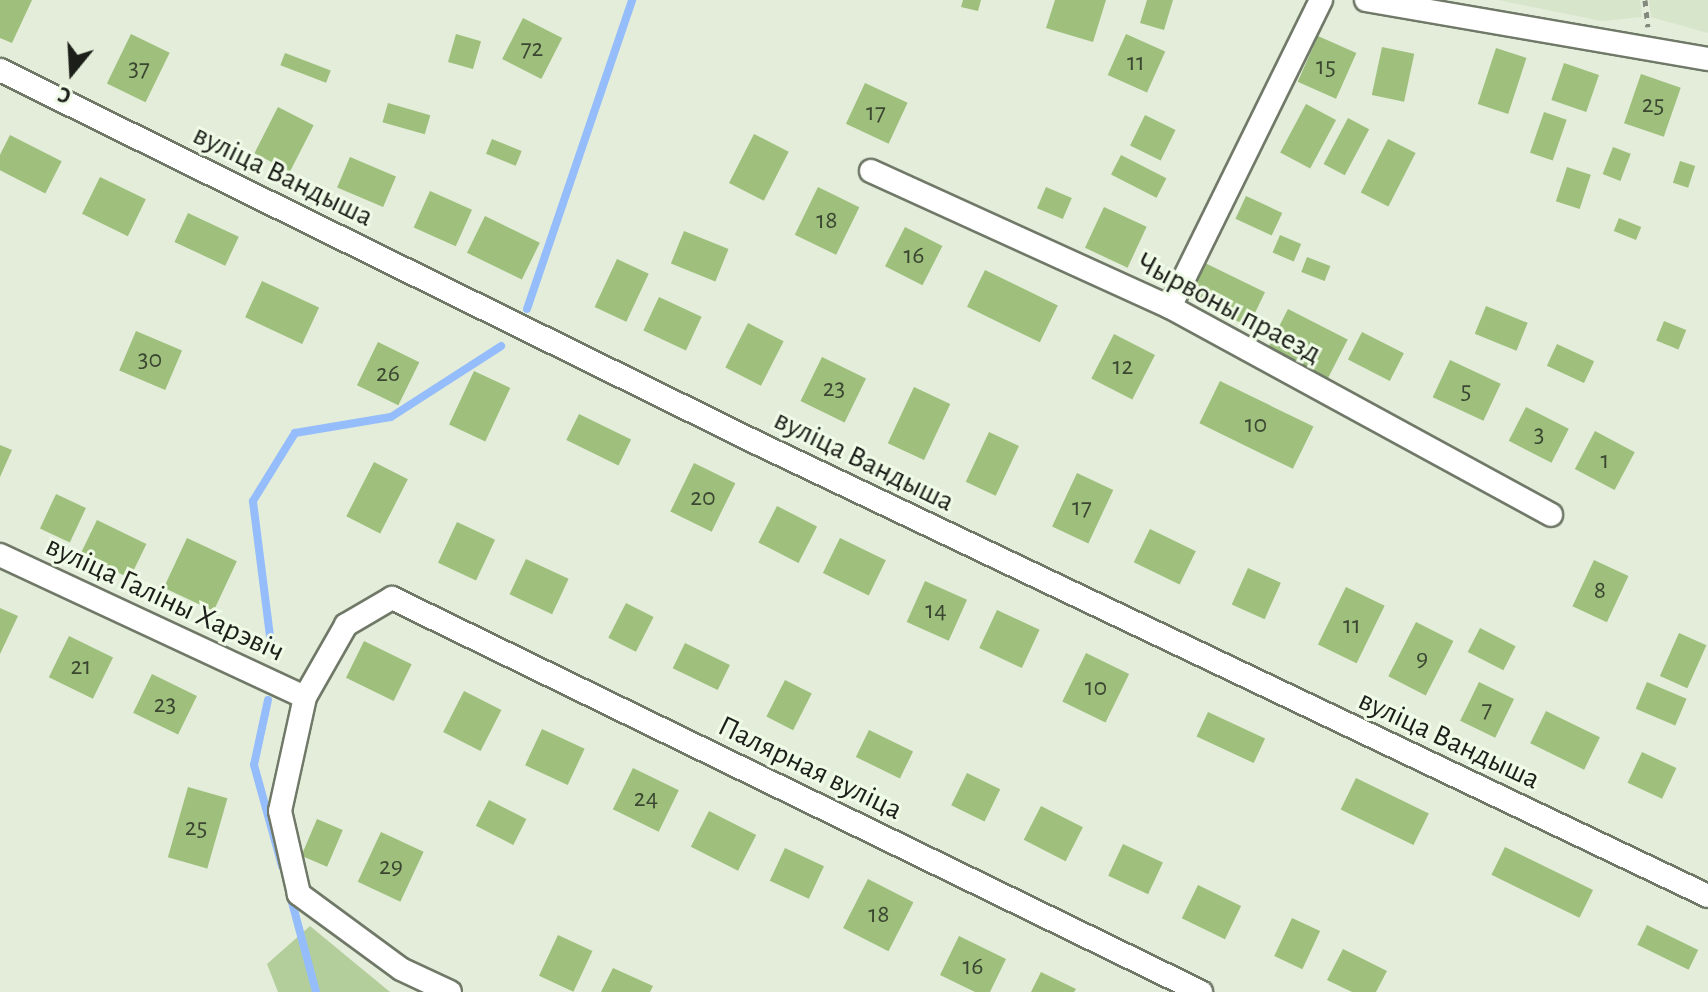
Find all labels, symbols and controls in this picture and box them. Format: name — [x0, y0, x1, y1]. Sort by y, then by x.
north arrow — [32, 32, 112, 112]
house number: 72 — [521, 33, 543, 65]
house number: 11 — [1127, 47, 1145, 79]
house number: 15 — [1316, 51, 1336, 83]
house number: 37 — [128, 53, 150, 85]
text: С — [55, 82, 74, 107]
house number: 25 — [1642, 89, 1664, 121]
house number: 17 — [866, 97, 886, 129]
street label: вуліца Вандыша — [187, 117, 379, 235]
house number: 18 — [816, 205, 838, 237]
house number: 16 — [903, 240, 925, 272]
street label: Чырвоны праезд — [1131, 244, 1327, 372]
house number: 30 — [138, 344, 162, 376]
house number: 12 — [1113, 351, 1133, 383]
house number: 26 — [376, 358, 400, 390]
house number: 23 — [823, 373, 845, 405]
house number: 5 — [1461, 375, 1471, 407]
street label: вуліца Вандыша — [768, 402, 960, 520]
house number: 10 — [1245, 409, 1267, 441]
house number: 3 — [1534, 419, 1544, 451]
house number: 1 — [1601, 445, 1609, 477]
house number: 20 — [690, 482, 716, 514]
house number: 17 — [1072, 492, 1092, 524]
street label: вуліца Галіны Харэвіч — [40, 528, 290, 670]
house number: 8 — [1594, 575, 1606, 607]
house number: 14 — [925, 595, 947, 627]
house number: 11 — [1343, 610, 1361, 642]
house number: 9 — [1416, 643, 1428, 675]
house number: 21 — [71, 651, 91, 683]
house number: 10 — [1085, 672, 1107, 704]
street label: вуліца Вандыша — [1353, 682, 1545, 798]
house number: 23 — [154, 689, 176, 721]
house number: 7 — [1482, 694, 1492, 726]
street label: Палярная вуліца — [712, 708, 908, 828]
house number: 24 — [634, 783, 658, 815]
house number: 25 — [185, 812, 207, 844]
house number: 29 — [379, 851, 403, 883]
house number: 18 — [868, 899, 890, 931]
house number: 16 — [962, 951, 984, 983]

